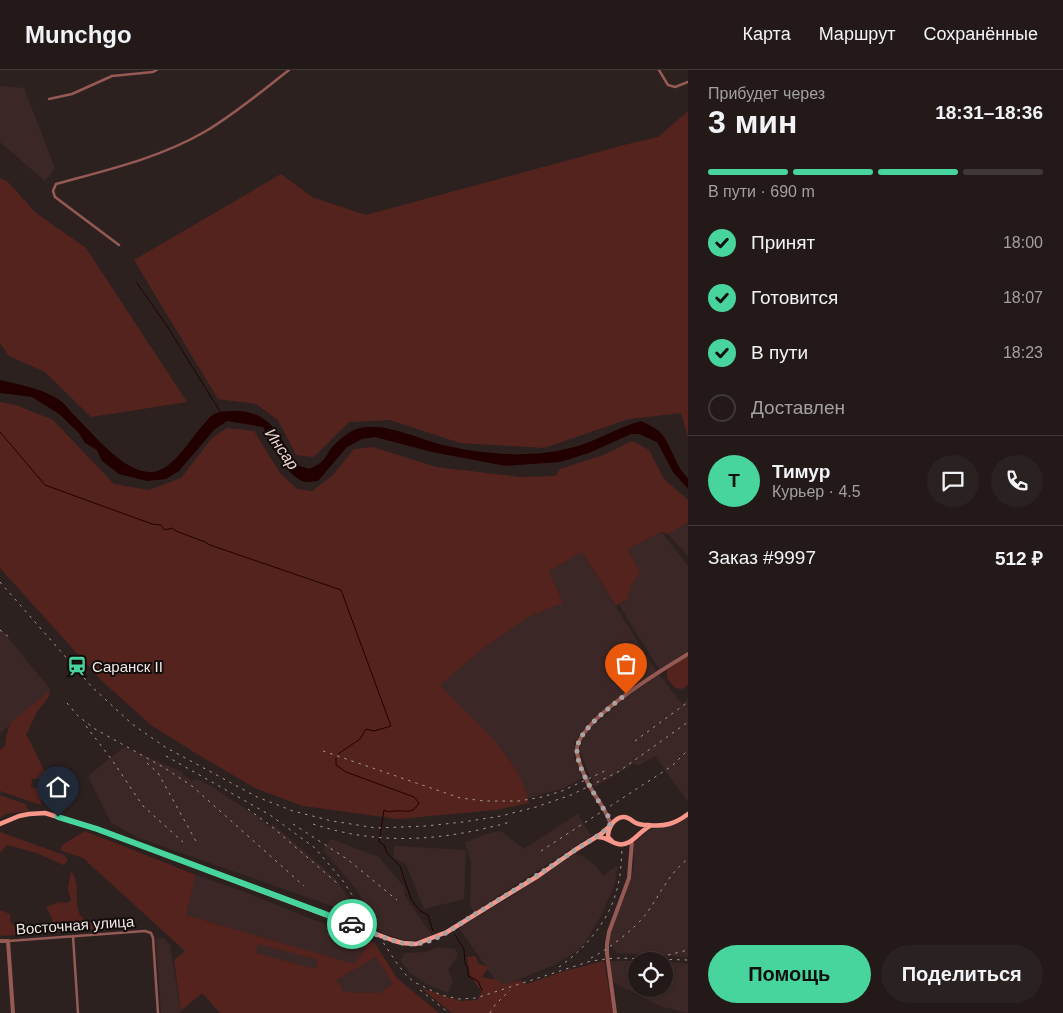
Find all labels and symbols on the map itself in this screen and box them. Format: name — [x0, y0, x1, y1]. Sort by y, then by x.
water label: Инсар — [262, 425, 302, 473]
pin — [605, 643, 647, 694]
station icon: Саранск II — [66, 655, 88, 677]
place label: Саранск II — [92, 658, 163, 675]
pin — [37, 766, 79, 817]
courier — [327, 899, 377, 949]
street label: Восточная улица — [15, 912, 135, 938]

